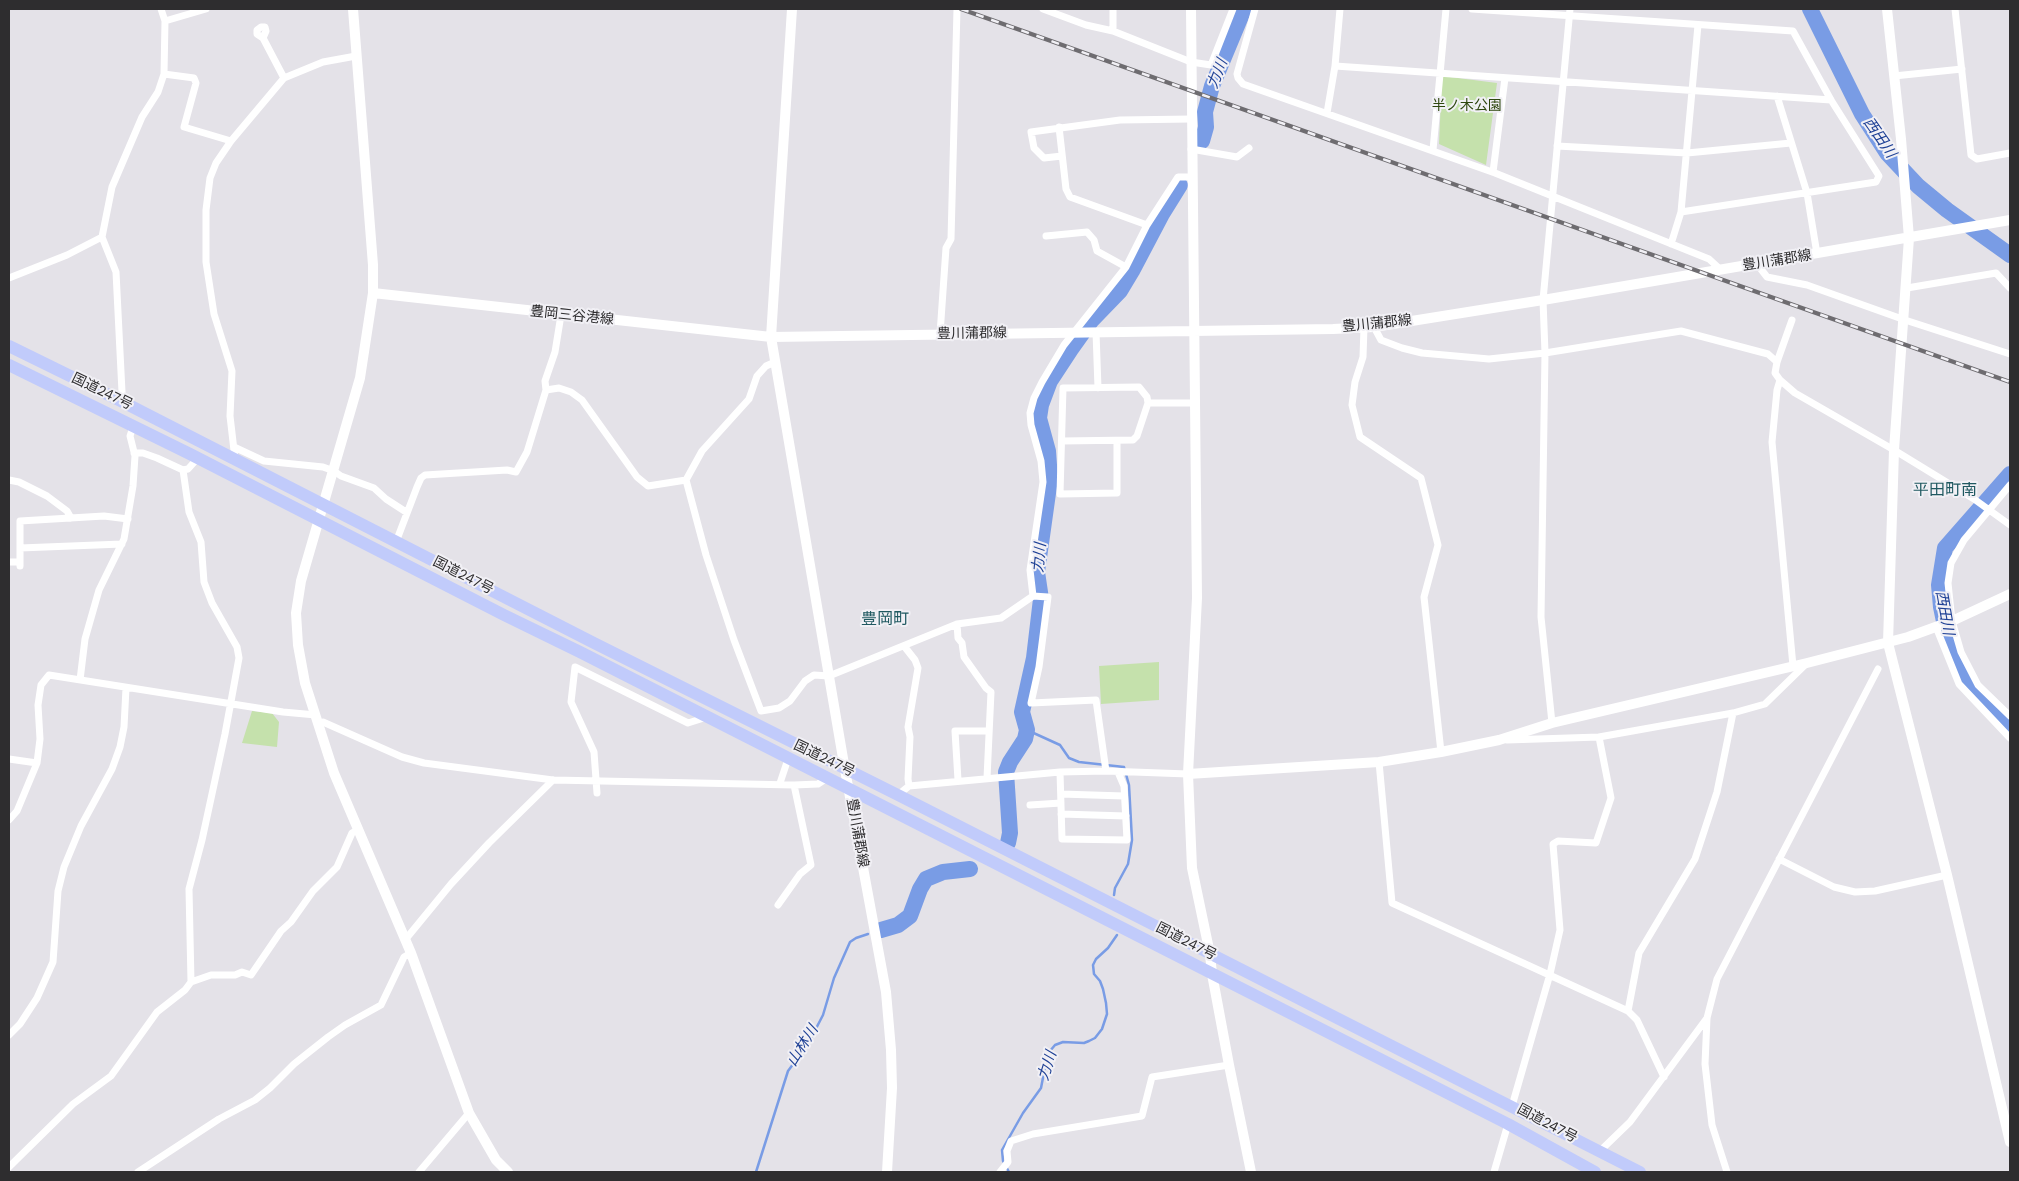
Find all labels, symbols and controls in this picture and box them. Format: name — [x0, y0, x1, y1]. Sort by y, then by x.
water label: 力川 — [1204, 57, 1232, 91]
park label: 半ノ木公園 — [1432, 98, 1502, 114]
water label: 西田川 — [1859, 114, 1899, 162]
street label: 豊川蒲郡線 — [1741, 247, 1813, 275]
street label: 豊岡三谷港線 — [529, 303, 615, 329]
street label: 豊川蒲郡線 — [1341, 312, 1413, 336]
street label: 豊川蒲郡線 — [937, 325, 1007, 343]
street label: 国道247号 — [69, 370, 135, 414]
district label: 平田町南 — [1913, 481, 1977, 501]
water label: 力川 — [1030, 542, 1050, 574]
street label: 国道247号 — [430, 554, 496, 598]
water label: 西田川 — [1931, 589, 1957, 637]
district label: 豊岡町 — [861, 610, 909, 630]
street label: 国道247号 — [791, 737, 857, 781]
street label: 豊川蒲郡線 — [843, 797, 871, 869]
street label: 国道247号 — [1153, 920, 1219, 964]
water label: 山林川 — [783, 1022, 823, 1070]
water label: 力川 — [1035, 1049, 1061, 1083]
street label: 国道247号 — [1514, 1101, 1580, 1147]

